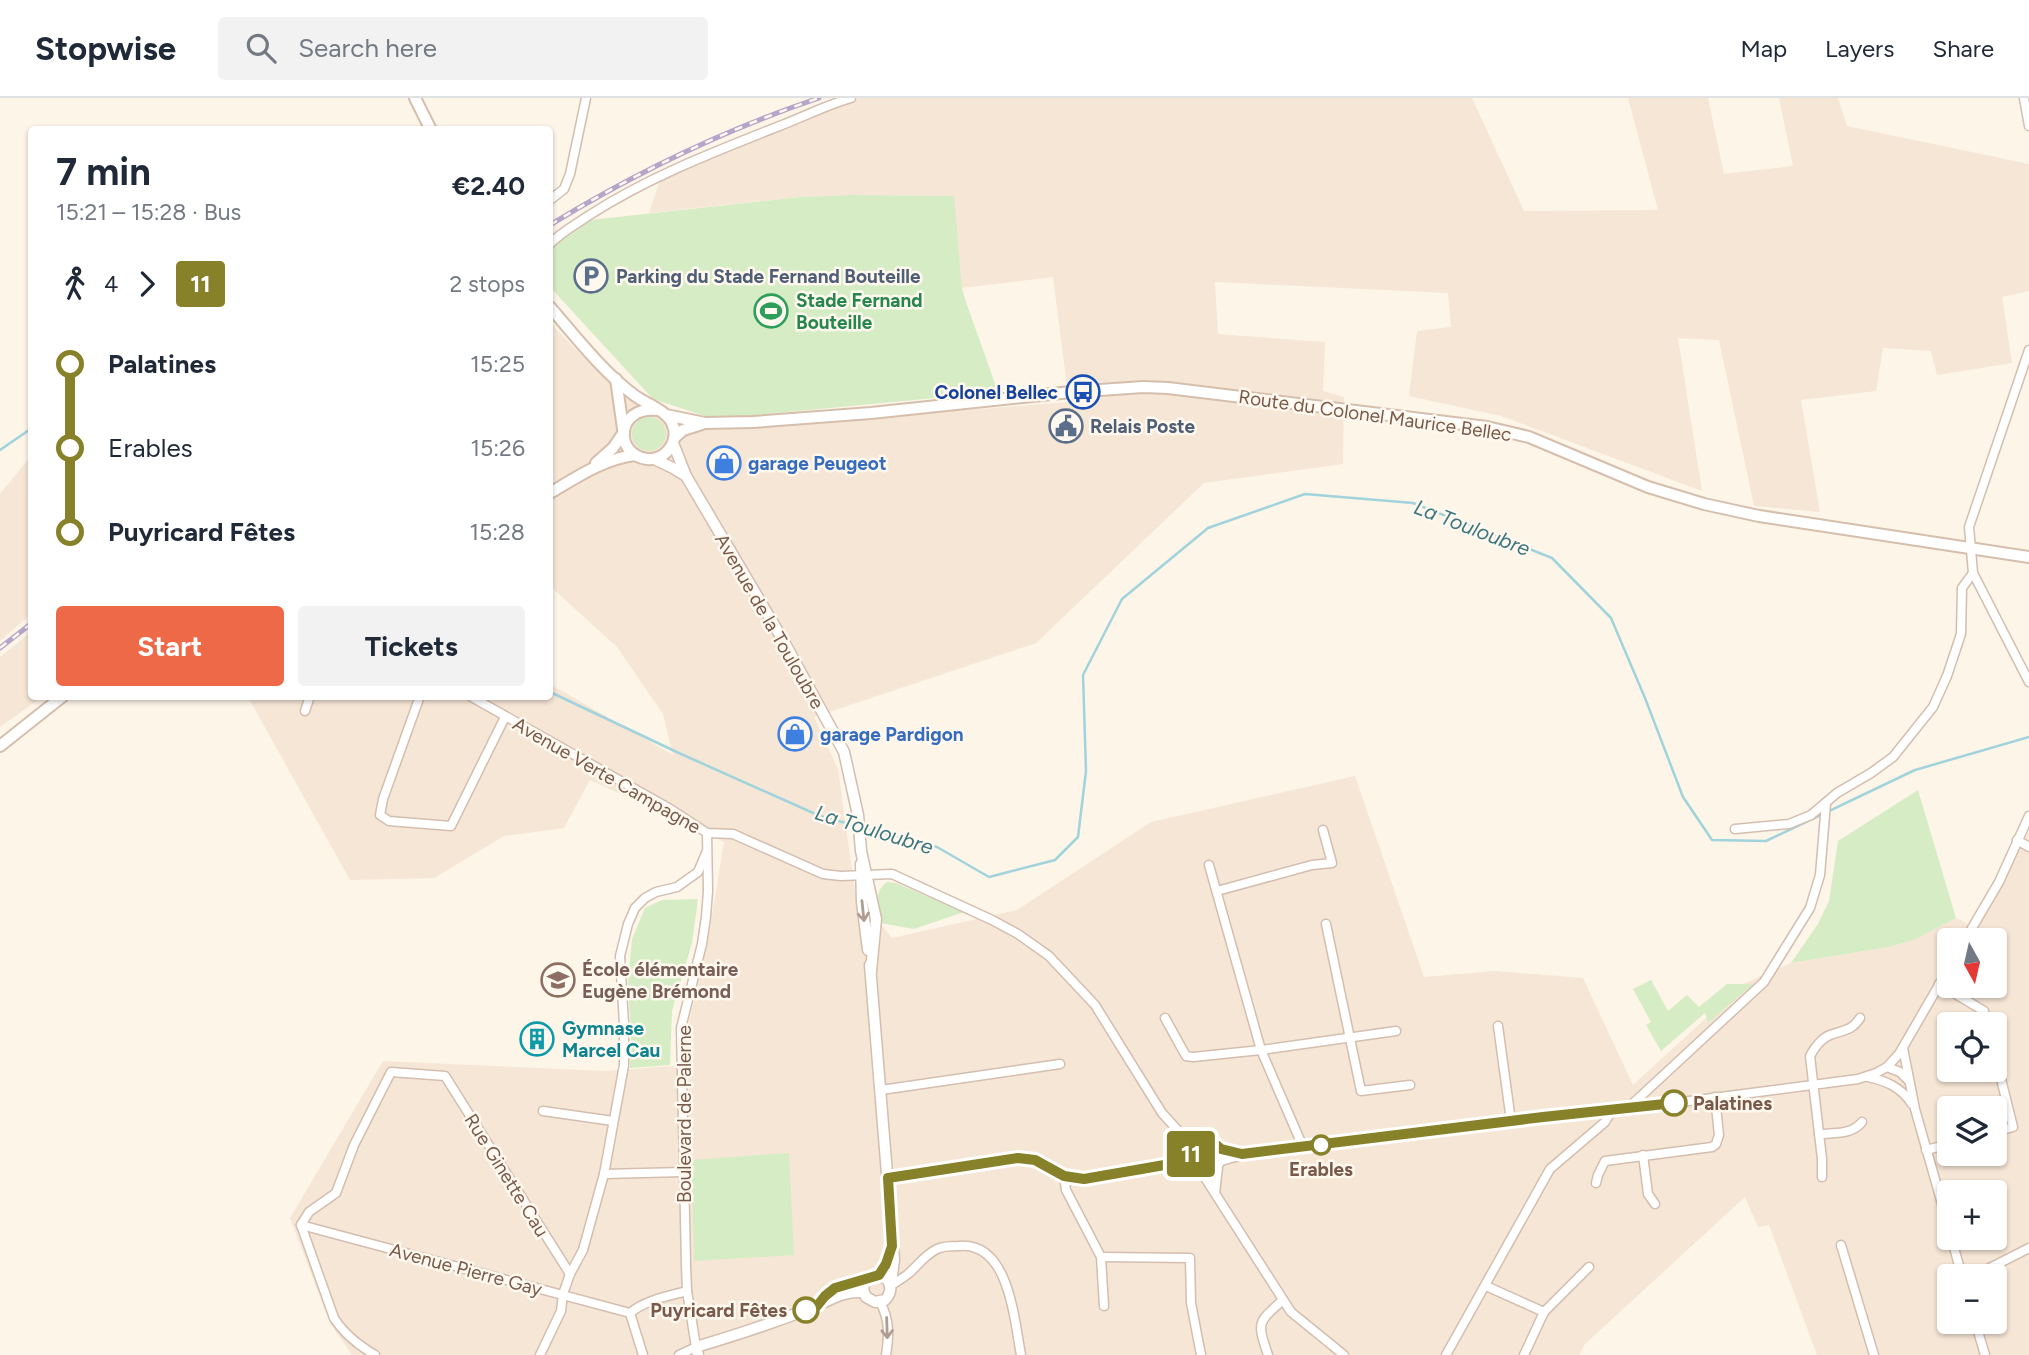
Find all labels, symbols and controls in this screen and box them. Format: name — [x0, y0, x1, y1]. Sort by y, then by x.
search box — [218, 17, 708, 80]
text: Stopwise — [35, 29, 176, 68]
icon: search — [242, 29, 280, 67]
text: Search here — [298, 32, 437, 64]
text: Map — [1740, 34, 1787, 63]
text: Layers — [1825, 34, 1894, 63]
text: Share — [1932, 34, 1994, 63]
text: 7 min — [56, 149, 151, 195]
text: €2.40 — [452, 170, 525, 202]
text: 15:21 – 15:28 · Bus — [56, 198, 241, 226]
parking icon: Parking du Stade Fernand Bouteille — [572, 257, 610, 295]
icon: walk — [56, 265, 94, 303]
icon: forward — [128, 265, 166, 303]
place label: Parking du Stade Fernand Bouteille — [616, 265, 921, 288]
text: 11 — [190, 269, 211, 298]
text: 4 — [104, 270, 118, 298]
text: 2 stops — [449, 270, 525, 298]
place label: Stade Fernand Bouteille — [796, 289, 923, 334]
sports icon: Stade Fernand Bouteille — [752, 292, 790, 330]
text: Palatines — [108, 348, 216, 380]
text: 15:25 — [470, 350, 525, 378]
bus stop icon: Colonel Bellec — [1064, 373, 1102, 411]
place label: Colonel Bellec — [935, 381, 1058, 404]
street label: Route du Colonel Maurice Bellec — [1237, 385, 1513, 446]
public building icon: Relais Poste — [1047, 407, 1085, 445]
place label: Relais Poste — [1090, 415, 1196, 438]
text: Erables — [108, 432, 193, 464]
text: 15:26 — [471, 434, 525, 462]
shop icon: garage Peugeot — [705, 444, 743, 482]
place label: garage Peugeot — [748, 452, 887, 475]
water label: La Touloubre — [1411, 494, 1534, 561]
text: Puyricard Fêtes — [108, 516, 295, 548]
text: 15:28 — [469, 518, 525, 546]
street label: Avenue de la Touloubre — [710, 530, 829, 713]
button: Start — [56, 606, 284, 686]
button: Tickets — [298, 606, 525, 686]
street label: Avenue Verte Campagne — [509, 712, 705, 839]
shop icon: garage Pardigon — [776, 715, 814, 753]
place label: garage Pardigon — [820, 723, 963, 746]
water label: La Touloubre — [812, 800, 937, 859]
one-way arrow — [857, 899, 870, 922]
north arrow — [1937, 928, 2007, 998]
map controls — [1937, 928, 2007, 1334]
place label: École élémentaire Eugène Brémond — [582, 958, 739, 1003]
school or university icon: École élémentaire Eugène Brémond — [539, 961, 577, 999]
button: locate — [1937, 1012, 2007, 1082]
place label: Gymnase Marcel Cau — [562, 1017, 660, 1062]
building icon: Gymnase Marcel Cau — [518, 1020, 556, 1058]
street label: Boulevard de Palerne — [673, 1025, 696, 1203]
marker: Palatines — [1661, 1090, 1687, 1116]
place label: Palatines — [1693, 1092, 1772, 1115]
button: layers — [1937, 1096, 2007, 1166]
street label: Rue Ginette Cau — [460, 1109, 554, 1241]
line badge: 11 — [1160, 1131, 1222, 1177]
marker: Erables — [1311, 1135, 1331, 1155]
text: 11 — [1181, 1139, 1201, 1168]
place label: Erables — [1289, 1158, 1353, 1181]
button: + — [1937, 1180, 2007, 1250]
street label: Avenue Pierre Gay — [387, 1238, 544, 1301]
button: − — [1937, 1264, 2007, 1334]
marker: Puyricard Fêtes — [793, 1297, 819, 1323]
place label: Puyricard Fêtes — [650, 1299, 787, 1322]
one-way arrow — [881, 1316, 894, 1339]

